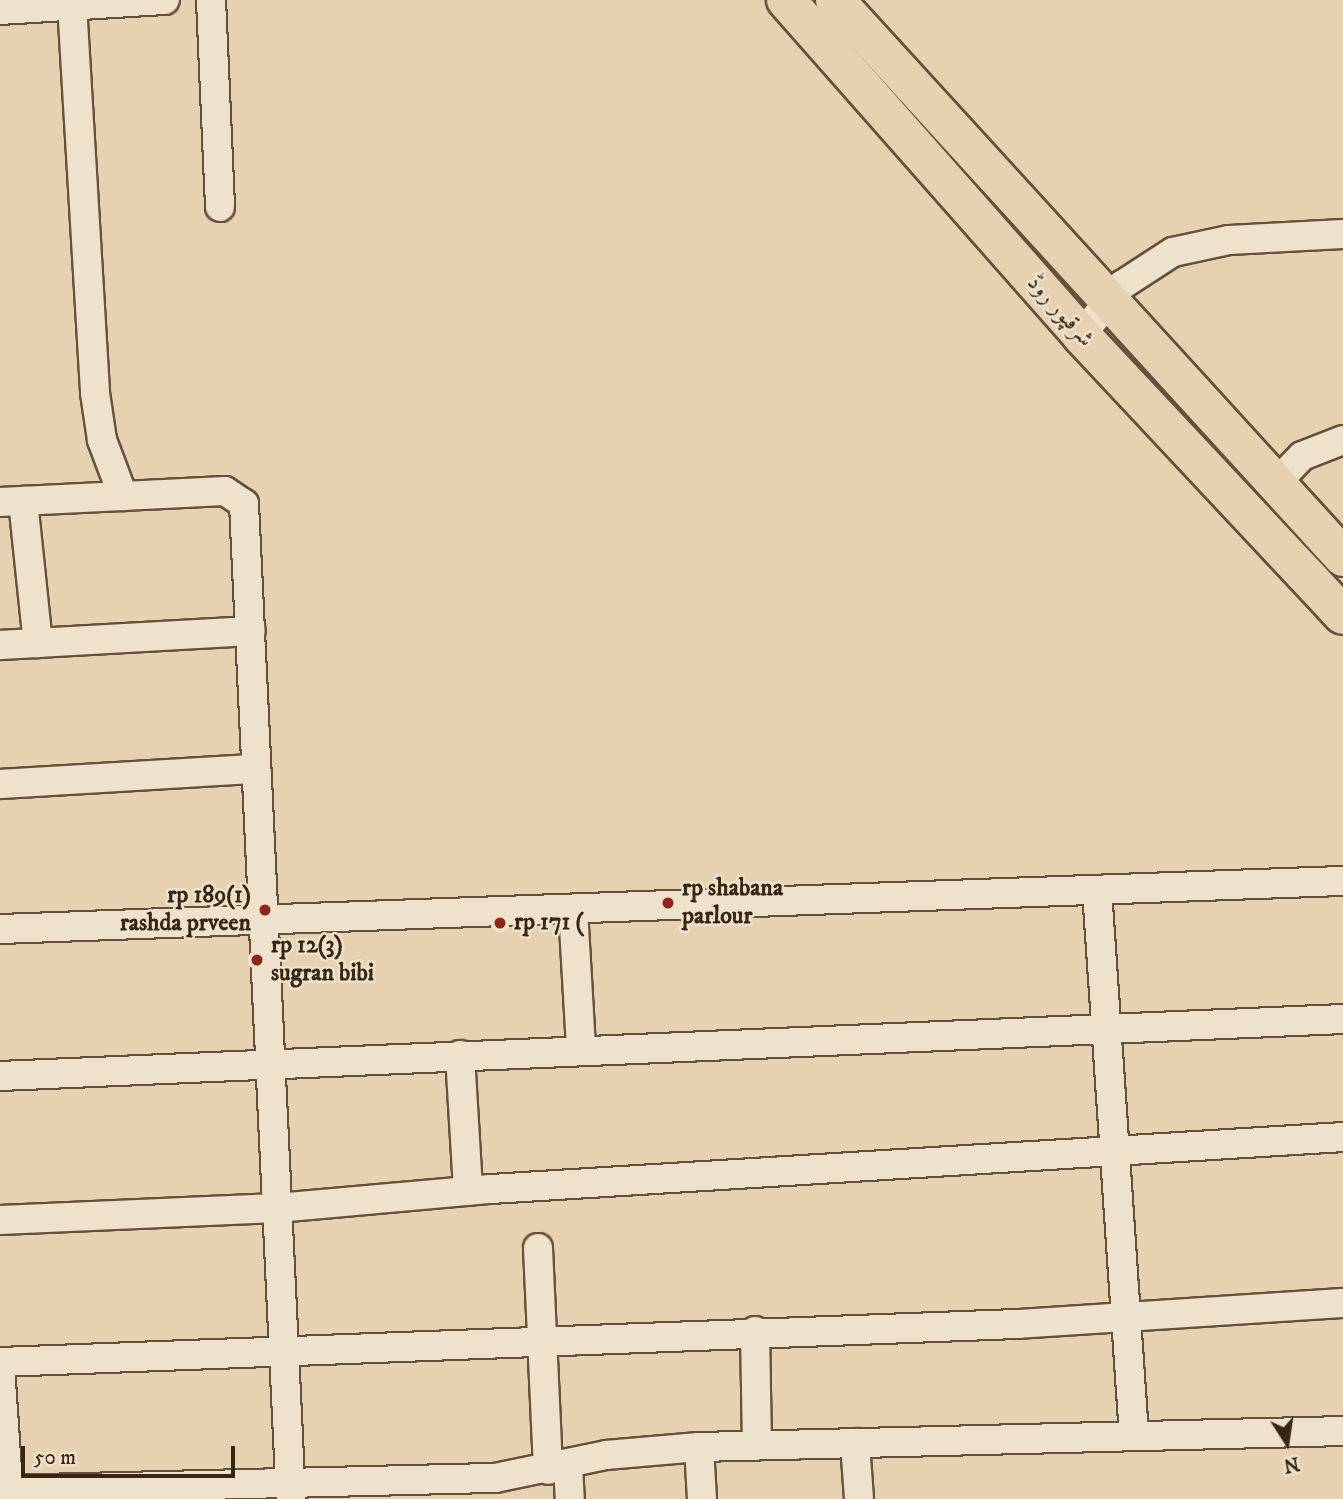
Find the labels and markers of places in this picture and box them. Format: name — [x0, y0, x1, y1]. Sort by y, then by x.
place label: rp shabana parlour — [682, 875, 783, 931]
place label: rp 189(1) rashda prveen — [120, 882, 251, 938]
marker: rp shabana parlour — [660, 895, 676, 911]
marker: rp 189(1) rashda prveen — [257, 902, 273, 918]
place label: rp 171 ( — [514, 909, 583, 937]
marker: rp 171 ( — [492, 915, 508, 931]
place label: rp 12(3) sugran bibi — [271, 932, 374, 988]
marker: rp 12(3) sugran bibi — [249, 952, 265, 968]

